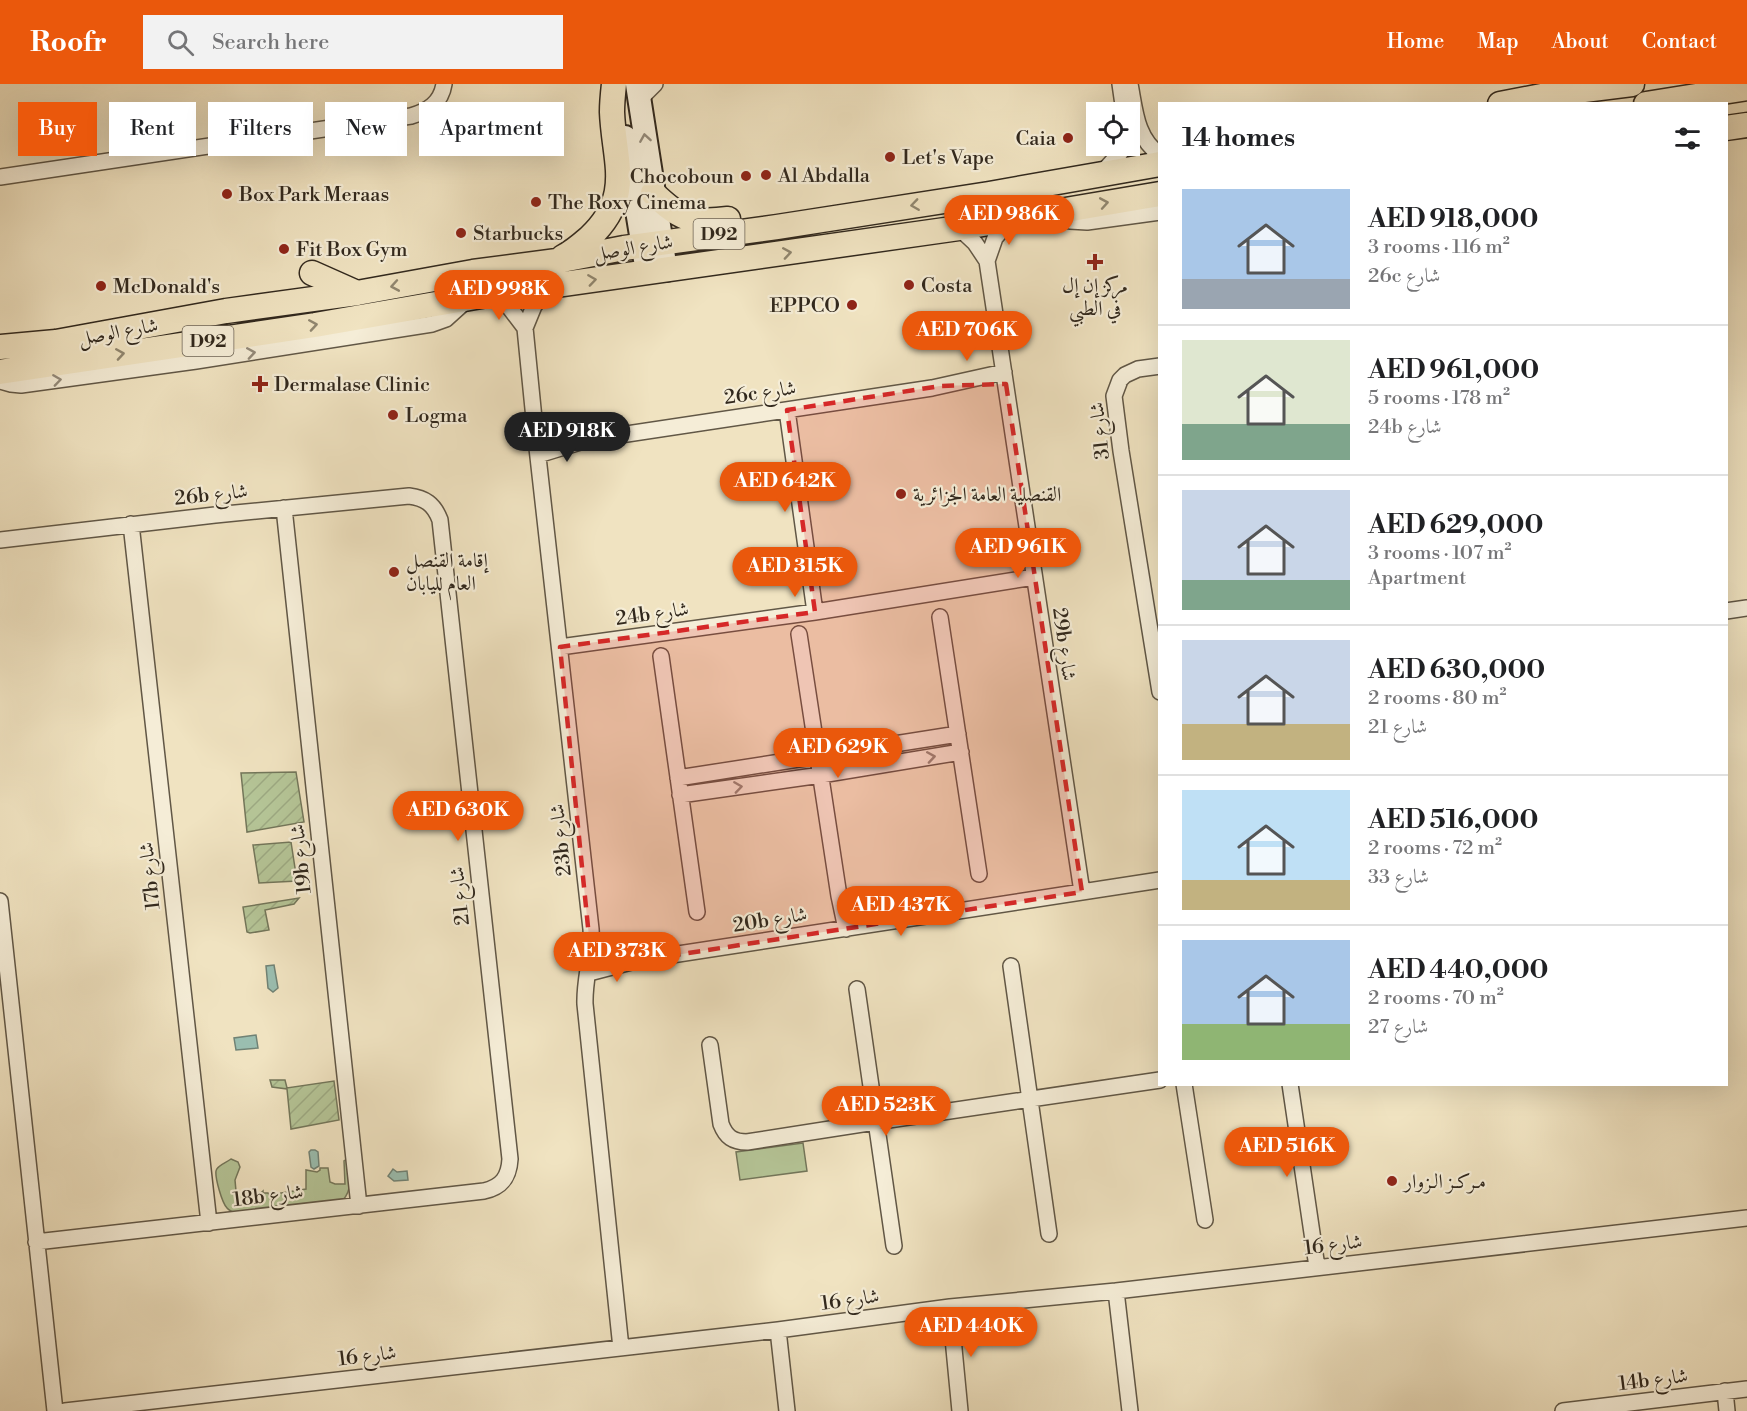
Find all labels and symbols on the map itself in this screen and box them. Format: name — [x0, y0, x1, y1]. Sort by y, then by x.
place label: Caia — [1015, 127, 1057, 152]
marker: Caia — [1061, 131, 1075, 145]
one-way arrow — [639, 134, 651, 143]
place label: Let's Vape — [902, 146, 994, 171]
marker: Let's Vape — [883, 150, 897, 164]
place label: Al Abdalla — [777, 164, 871, 189]
place label: Chocoboun — [630, 165, 734, 190]
marker: Al Abdalla — [759, 168, 773, 182]
marker: Chocoboun — [739, 169, 753, 183]
place label: Box Park Meraas — [238, 183, 389, 208]
marker: Box Park Meraas — [220, 187, 234, 201]
place label: The Roxy Cinema — [548, 191, 707, 216]
marker: The Roxy Cinema — [529, 195, 543, 209]
pin: AED 986K — [947, 195, 1071, 246]
one-way arrow — [1098, 197, 1108, 210]
one-way arrow — [911, 198, 920, 210]
road number: D92 — [694, 219, 744, 249]
place label: Starbucks — [473, 222, 563, 247]
marker: Starbucks — [454, 226, 468, 240]
street label: شارع الوصل — [592, 230, 676, 271]
place label: Fit Box Gym — [296, 238, 408, 263]
marker: Fit Box Gym — [277, 242, 291, 256]
one-way arrow — [782, 248, 791, 260]
marker: مركز إن إل في الطبي — [1086, 253, 1104, 271]
pin: AED 998K — [437, 270, 561, 321]
one-way arrow — [588, 274, 597, 286]
place label: Costa — [921, 274, 973, 299]
place label: مركز إن إل في الطبي — [1062, 274, 1128, 327]
place label: McDonald's — [113, 275, 220, 300]
marker: Costa — [902, 278, 916, 292]
marker: McDonald's — [94, 279, 108, 293]
one-way arrow — [391, 279, 401, 292]
place label: EPPCO — [770, 294, 840, 319]
marker: EPPCO — [845, 298, 859, 312]
pin: AED 706K — [905, 311, 1029, 362]
street label: شارع الوصل — [76, 313, 161, 356]
one-way arrow — [308, 319, 318, 332]
road number: D92 — [182, 326, 234, 356]
one-way arrow — [246, 347, 255, 359]
one-way arrow — [115, 348, 125, 361]
place label: Dermalase Clinic — [274, 373, 430, 398]
one-way arrow — [53, 374, 62, 387]
marker: Dermalase Clinic — [251, 375, 269, 393]
street label: 26c شارع — [723, 376, 798, 415]
street label: شارع 31 — [1085, 400, 1120, 461]
place label: Logma — [405, 404, 468, 429]
marker: Logma — [386, 408, 400, 422]
pin: AED 918K — [505, 412, 629, 463]
pin: AED 642K — [723, 462, 847, 513]
street label: 26b شارع — [173, 479, 250, 516]
place label: القنصلية العامة الجزائرية — [913, 483, 1061, 508]
marker: القنصلية العامة الجزائرية — [894, 487, 908, 501]
pin: AED 961K — [956, 528, 1080, 579]
pin: AED 315K — [733, 547, 857, 598]
place label: إقامة القنصل العام لليابان — [406, 549, 490, 601]
marker: إقامة القنصل العام لليابان — [387, 565, 401, 579]
street label: 24b شارع — [614, 597, 691, 636]
street label: 29b شارع — [1042, 606, 1081, 683]
pin: AED 629K — [776, 728, 900, 779]
one-way arrow — [925, 751, 935, 764]
one-way arrow — [733, 781, 743, 793]
pin: AED 630K — [396, 791, 520, 842]
street label: 23b شارع — [545, 802, 582, 877]
street label: 19b شارع — [285, 822, 322, 895]
street label: 17b شارع — [135, 840, 170, 911]
street label: شارع 21 — [445, 865, 480, 927]
pin: AED 437K — [839, 886, 963, 937]
street label: 20b شارع — [731, 902, 810, 943]
pin: AED 373K — [555, 932, 679, 983]
pin: AED 523K — [824, 1086, 948, 1137]
pin: AED 516K — [1225, 1127, 1349, 1178]
place label: مـركـز الـزوار — [1402, 1170, 1486, 1195]
marker: مـركـز الـزوار — [1385, 1174, 1399, 1188]
street label: 18b شارع — [232, 1180, 305, 1217]
street label: شارع 16 — [1302, 1229, 1364, 1265]
street label: شارع 16 — [819, 1284, 882, 1321]
pin: AED 440K — [909, 1307, 1033, 1358]
street label: شارع 16 — [336, 1340, 398, 1376]
street label: 14b شارع — [1617, 1364, 1690, 1401]

